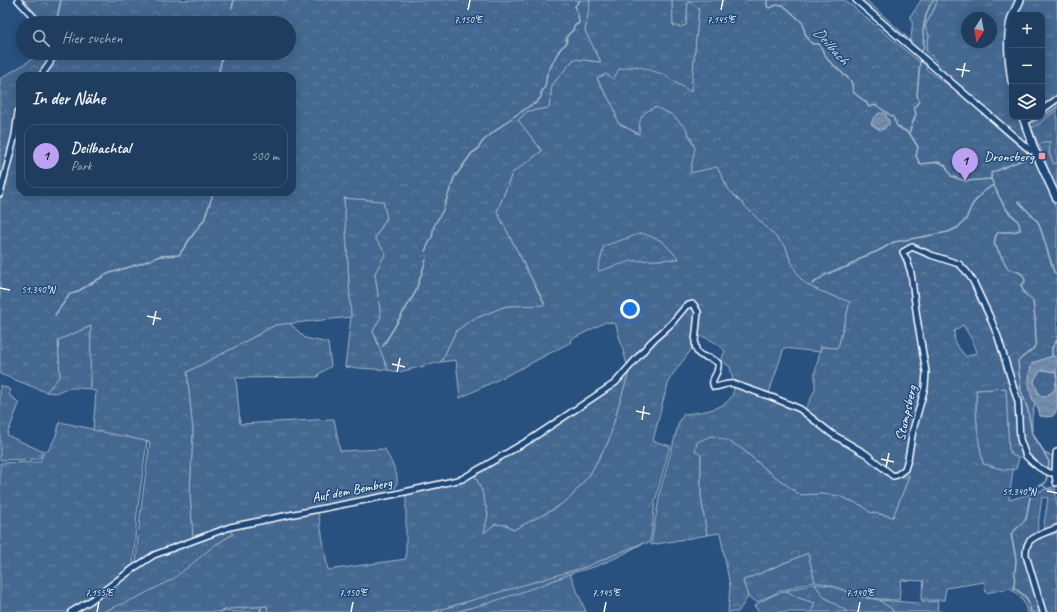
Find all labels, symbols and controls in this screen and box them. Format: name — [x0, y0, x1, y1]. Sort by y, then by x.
north arrow — [961, 12, 997, 48]
map controls — [1009, 12, 1045, 120]
button: + — [1009, 12, 1045, 48]
text: 7.150°E — [454, 13, 484, 26]
text: 7.145°E — [707, 13, 737, 26]
search box — [16, 16, 296, 60]
water label: Deilbach — [809, 23, 854, 70]
icon: search — [30, 27, 52, 49]
text: Hier suchen — [62, 29, 122, 48]
button: − — [1009, 48, 1045, 84]
button: layers — [1009, 84, 1045, 120]
text: In der Nähe — [32, 88, 105, 109]
text: Deilbachtal — [71, 139, 131, 158]
text: 1 — [43, 148, 49, 164]
text: 500 m — [251, 148, 279, 164]
pin: 1 — [952, 148, 978, 181]
place label: Dronsberg — [984, 148, 1035, 165]
marker: Dronsberg — [1037, 151, 1047, 161]
text: Park — [71, 158, 92, 174]
text: 51.340°N — [21, 283, 57, 296]
your location — [620, 299, 640, 319]
street label: Stumpsberg — [891, 383, 921, 442]
street label: Auf dem Bemberg — [310, 474, 395, 506]
text: 51.340°N — [1002, 485, 1038, 498]
text: 7.155°E — [85, 586, 115, 599]
text: 7.150°E — [339, 586, 369, 599]
text: 7.145°E — [592, 586, 622, 599]
text: 7.140°E — [846, 586, 876, 599]

